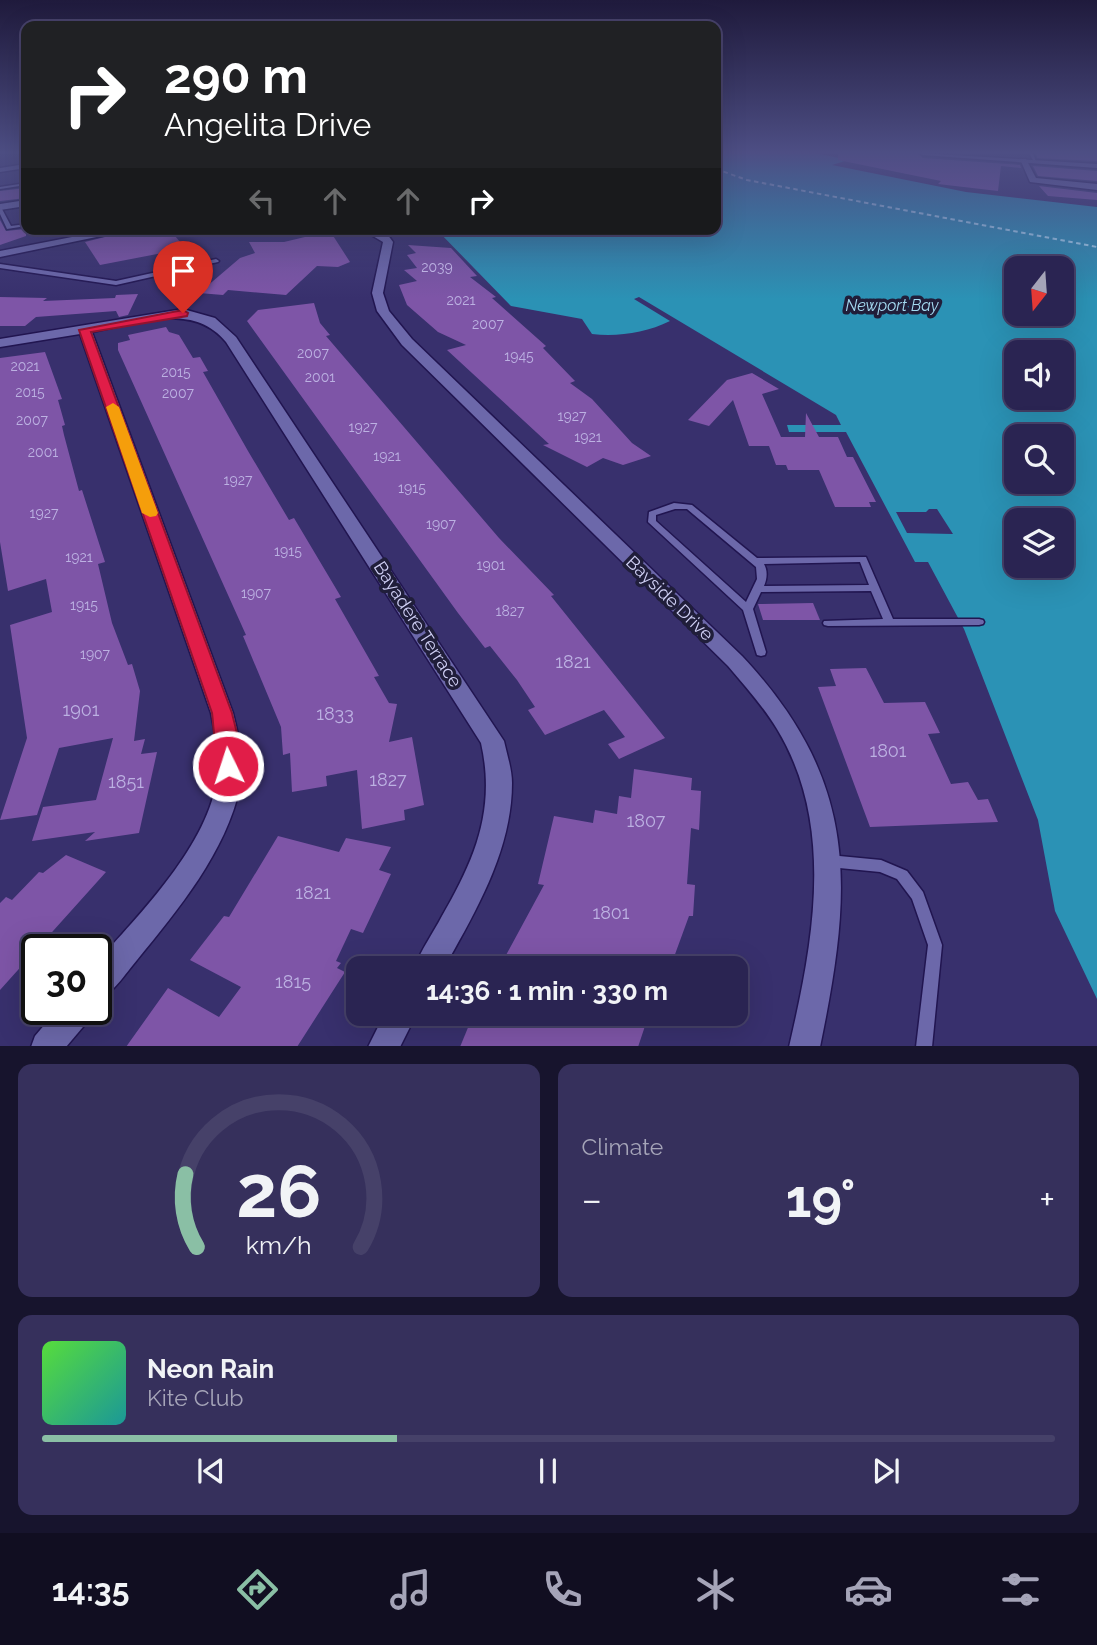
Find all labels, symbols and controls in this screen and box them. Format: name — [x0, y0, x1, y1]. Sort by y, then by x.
text: 290 m — [164, 47, 308, 104]
icon: right — [49, 49, 140, 140]
text: Angelita Drive — [164, 106, 371, 143]
icon: left — [243, 182, 281, 220]
icon: ahead — [316, 182, 354, 220]
icon: ahead — [389, 182, 427, 220]
icon: right — [462, 182, 500, 220]
pin — [153, 241, 213, 313]
icon: arrive — [164, 252, 202, 290]
north arrow — [1004, 256, 1074, 326]
map controls — [1004, 256, 1074, 578]
house number: 2039 — [421, 259, 453, 275]
house number: 2021 — [446, 292, 476, 308]
water label: Newport Bay — [845, 296, 940, 315]
house number: 2007 — [472, 316, 504, 332]
button: sound — [1004, 340, 1074, 410]
house number: 2007 — [297, 345, 329, 361]
house number: 1945 — [504, 348, 534, 364]
house number: 2021 — [10, 358, 40, 374]
house number: 2015 — [161, 364, 191, 380]
house number: 2001 — [305, 369, 335, 385]
house number: 2015 — [15, 384, 45, 400]
house number: 2007 — [162, 385, 194, 401]
house number: 1927 — [558, 408, 587, 424]
house number: 2007 — [16, 412, 48, 428]
house number: 1927 — [349, 419, 378, 435]
button: search — [1004, 424, 1074, 494]
house number: 1921 — [574, 429, 602, 445]
house number: 2001 — [28, 444, 58, 460]
house number: 1921 — [373, 448, 401, 464]
house number: 1927 — [224, 472, 253, 488]
house number: 1915 — [398, 480, 426, 496]
house number: 1927 — [30, 505, 59, 521]
button: layers — [1004, 508, 1074, 578]
house number: 1907 — [426, 516, 457, 532]
house number: 1915 — [274, 543, 302, 559]
house number: 1921 — [65, 549, 93, 565]
street label: Bayside Drive — [622, 551, 718, 645]
street label: Bayadere Terrace — [370, 557, 467, 691]
house number: 1901 — [477, 557, 505, 573]
house number: 1907 — [241, 585, 272, 601]
house number: 1915 — [70, 597, 98, 613]
house number: 1827 — [495, 603, 525, 619]
house number: 1907 — [80, 646, 111, 662]
house number: 1821 — [555, 651, 591, 672]
house number: 1901 — [63, 699, 100, 720]
house number: 1833 — [316, 703, 354, 724]
position arrow — [191, 729, 265, 803]
house number: 1801 — [869, 740, 907, 761]
house number: 1827 — [369, 769, 407, 790]
house number: 1851 — [108, 771, 144, 792]
house number: 1807 — [627, 810, 666, 831]
house number: 1821 — [295, 882, 331, 903]
house number: 1801 — [592, 902, 630, 923]
speed limit sign: 30 — [21, 934, 112, 1025]
house number: 1815 — [275, 971, 311, 992]
text: 14:36 · 1 min · 330 m — [426, 976, 668, 1006]
text: Climate — [582, 1133, 663, 1160]
text: 26 — [236, 1149, 321, 1234]
text: 19° — [786, 1168, 855, 1229]
text: − — [582, 1177, 602, 1222]
text: + — [1039, 1177, 1055, 1222]
text: km/h — [246, 1229, 312, 1259]
text: Neon Rain — [147, 1354, 274, 1384]
text: Kite Club — [147, 1384, 244, 1411]
icon: previous — [192, 1452, 230, 1490]
icon: pause — [529, 1452, 567, 1490]
icon: next — [867, 1452, 905, 1490]
icon: directions — [233, 1565, 282, 1614]
icon: music — [386, 1565, 435, 1614]
icon: phone — [538, 1565, 587, 1614]
icon: climate — [691, 1565, 740, 1614]
icon: car — [844, 1565, 893, 1614]
icon: filters — [996, 1565, 1045, 1614]
text: 14:35 — [52, 1571, 129, 1608]

